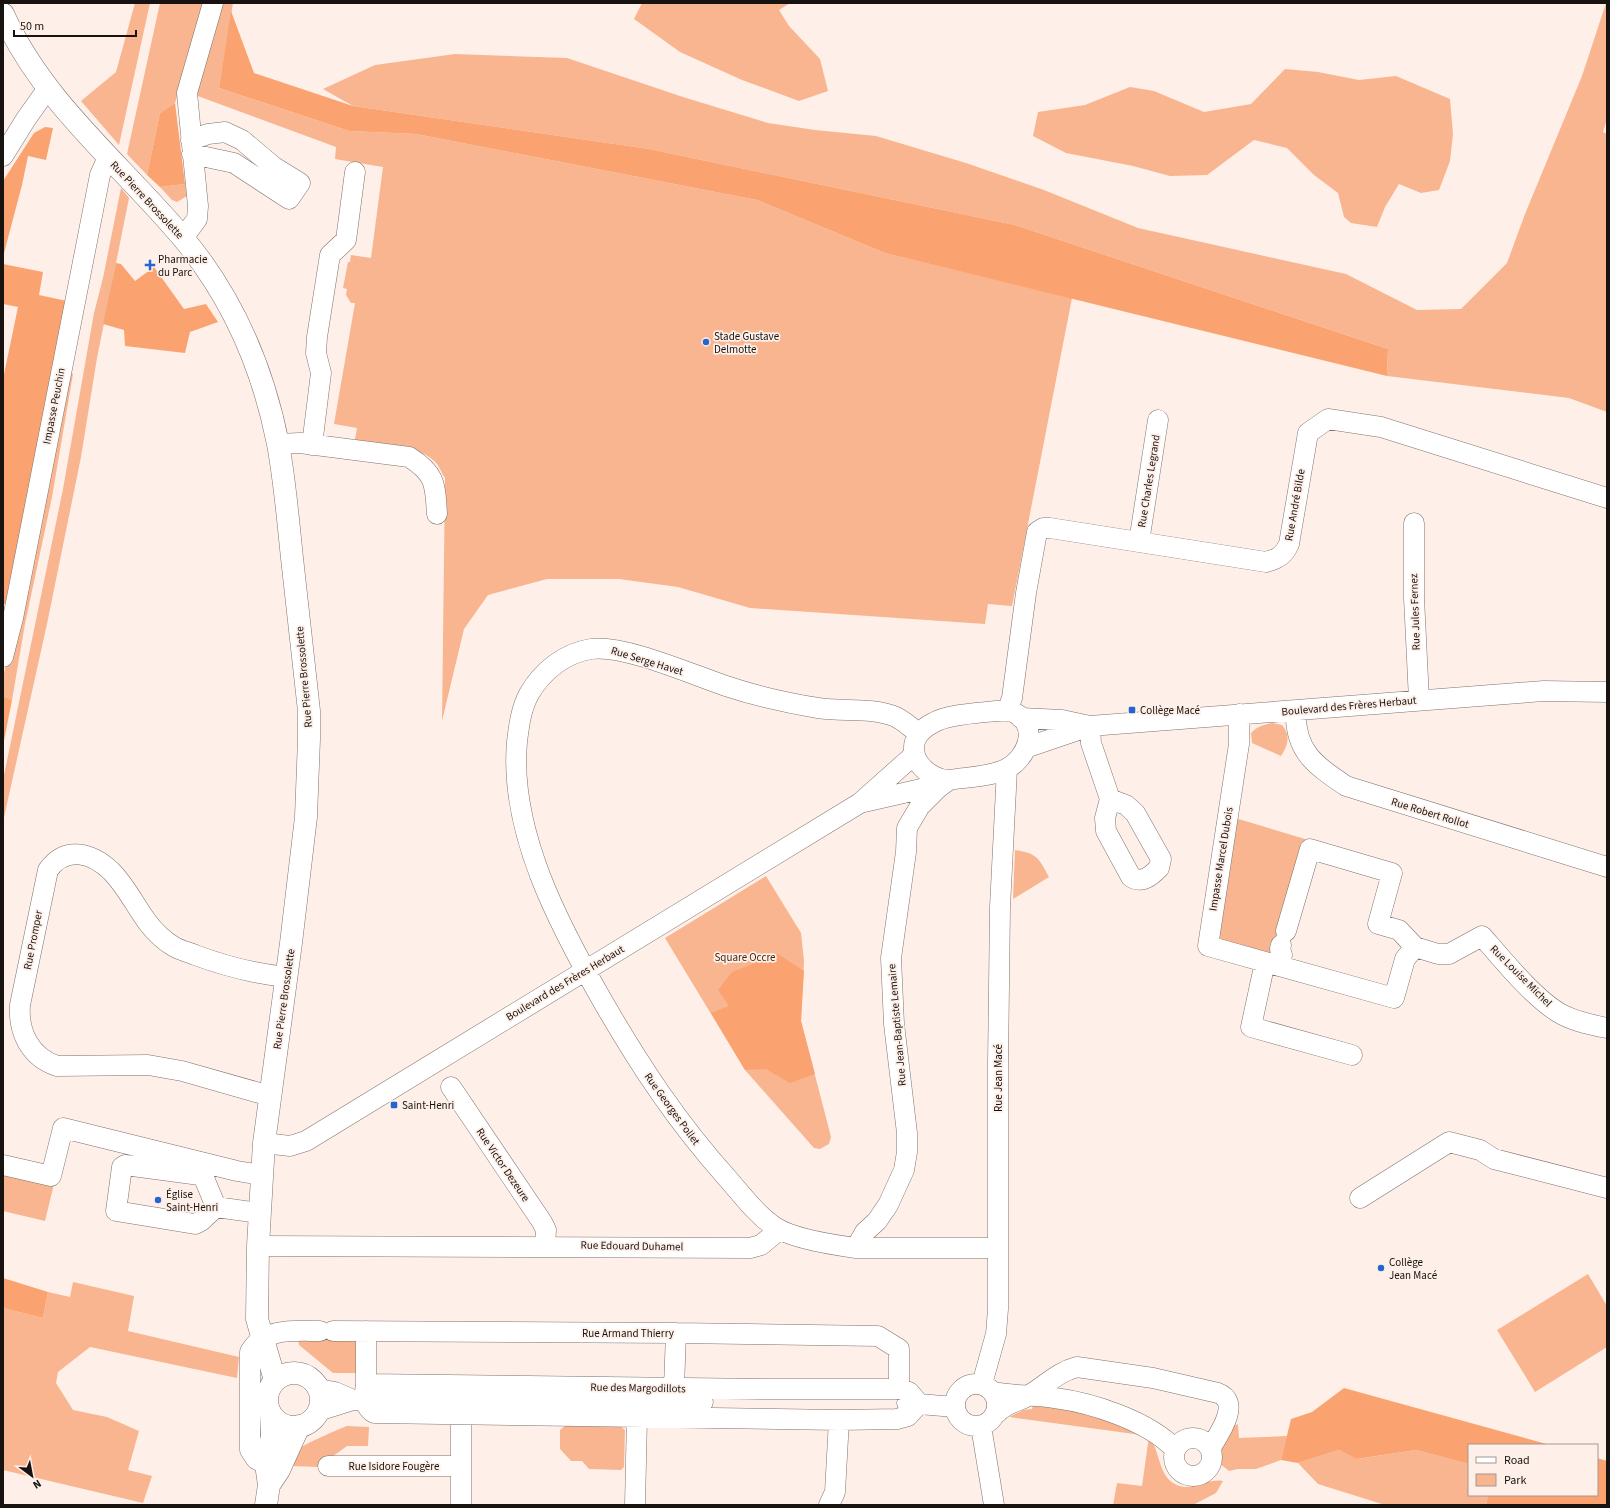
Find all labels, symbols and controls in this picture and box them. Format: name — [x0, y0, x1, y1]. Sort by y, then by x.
scale bar — [14, 12, 136, 38]
text: 50 m — [20, 18, 44, 35]
street label: Rue Pierre Brossolette — [107, 158, 187, 243]
place label: Pharmacie du Parc — [158, 252, 208, 280]
marker: Pharmacie du Parc — [145, 260, 155, 270]
place label: Stade Gustave Delmotte — [714, 329, 780, 357]
marker: Stade Gustave Delmotte — [701, 337, 711, 347]
street label: Impasse Peuchin — [39, 367, 69, 445]
street label: Rue Charles Legrand — [1134, 433, 1164, 529]
street label: Rue André Bilde — [1281, 467, 1309, 542]
street label: Rue Jules Fernez — [1406, 573, 1424, 651]
street label: Rue Pierre Brossolette — [292, 625, 316, 728]
street label: Rue Serge Havet — [609, 643, 685, 679]
street label: Boulevard des Frères Herbaut — [1281, 693, 1417, 719]
place label: Collège Macé — [1140, 703, 1201, 718]
marker: Collège Macé — [1127, 705, 1137, 715]
street label: Rue Robert Rollot — [1389, 794, 1471, 832]
street label: Impasse Marcel Dubois — [1205, 806, 1237, 912]
street label: Rue Promper — [20, 909, 46, 971]
street label: Boulevard des Frères Herbaut — [503, 942, 627, 1024]
street label: Rue Louise Michel — [1487, 942, 1555, 1010]
street label: Rue Pierre Brossolette — [270, 947, 299, 1050]
park label: Square Occre — [714, 950, 776, 965]
street label: Rue Jean-Baptiste Lemaire — [884, 963, 910, 1087]
street label: Rue Jean Macé — [991, 1043, 1006, 1112]
street label: Rue Georges Pollet — [641, 1070, 704, 1148]
place label: Saint-Henri — [402, 1098, 454, 1113]
marker: Saint-Henri — [389, 1100, 399, 1110]
street label: Rue Victor Dezeure — [473, 1125, 534, 1205]
place label: Église Saint-Henri — [166, 1187, 218, 1215]
marker: Église Saint-Henri — [153, 1195, 163, 1205]
street label: Rue Edouard Duhamel — [580, 1238, 684, 1254]
place label: Collège Jean Macé — [1389, 1255, 1438, 1283]
marker: Collège Jean Macé — [1376, 1263, 1386, 1273]
street label: Rue Armand Thierry — [582, 1326, 674, 1341]
street label: Rue des Margodillots — [590, 1380, 686, 1396]
legend — [1468, 1444, 1598, 1496]
text: Road — [1504, 1452, 1530, 1469]
north arrow — [12, 1456, 52, 1496]
street label: Rue Isidore Fougère — [349, 1459, 440, 1474]
text: Park — [1504, 1472, 1526, 1489]
text: N — [30, 1476, 44, 1492]

